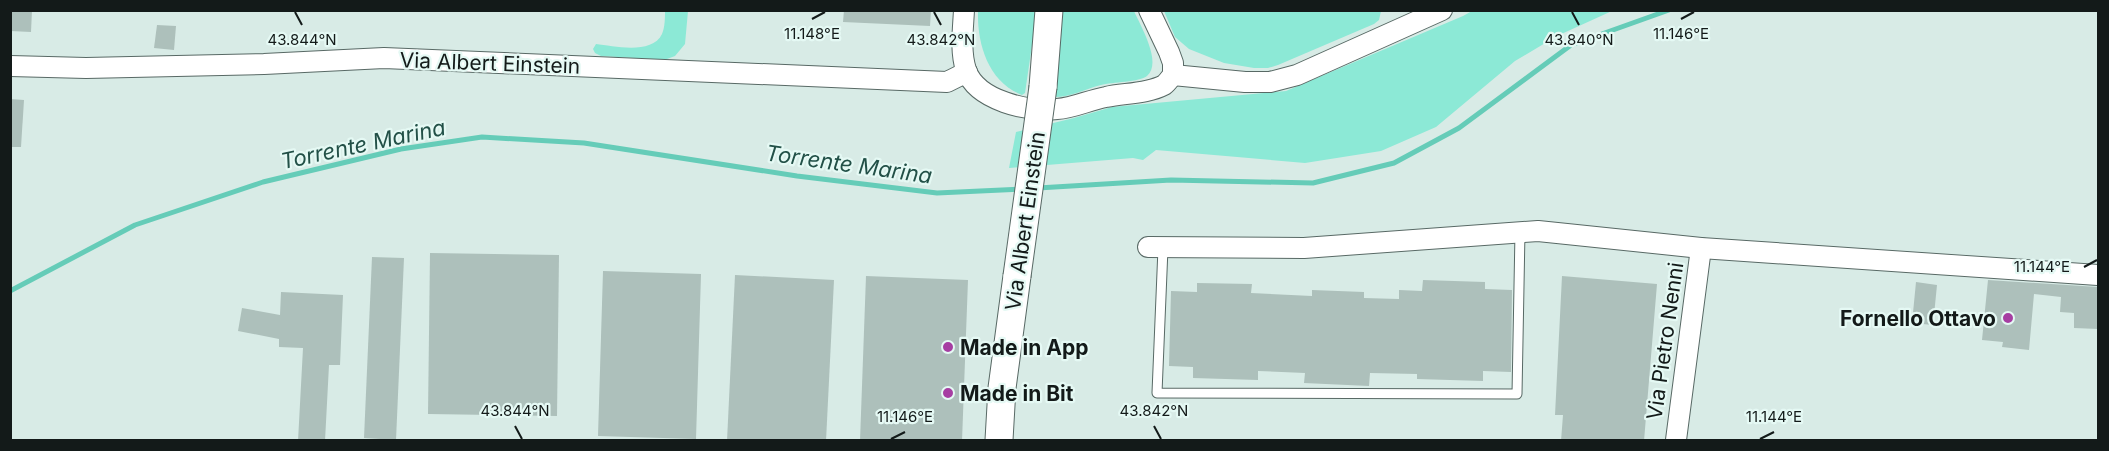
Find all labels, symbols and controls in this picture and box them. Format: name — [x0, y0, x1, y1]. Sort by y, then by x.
text: 11.148°E — [784, 24, 840, 43]
text: 11.146°E — [1653, 24, 1709, 43]
text: 43.844°N — [267, 30, 337, 49]
text: 43.842°N — [907, 30, 975, 49]
text: 43.840°N — [1544, 30, 1614, 49]
street label: Via Albert Einstein — [399, 47, 581, 79]
water label: Torrente Marina — [278, 114, 448, 174]
street label: Via Albert Einstein — [1000, 130, 1050, 312]
water label: Torrente Marina — [764, 139, 934, 189]
text: 11.144°E — [2014, 257, 2070, 276]
street label: Via Pietro Nenni — [1642, 261, 1688, 421]
place label: Fornello Ottavo — [1840, 306, 1996, 331]
marker: Fornello Ottavo — [2001, 311, 2015, 325]
place label: Made in App — [960, 335, 1088, 360]
marker: Made in App — [941, 340, 955, 354]
place label: Made in Bit — [960, 381, 1074, 406]
marker: Made in Bit — [941, 386, 955, 400]
text: 43.844°N — [480, 401, 550, 420]
text: 43.842°N — [1120, 401, 1188, 420]
text: 11.146°E — [877, 407, 933, 426]
text: 11.144°E — [1746, 407, 1802, 426]

